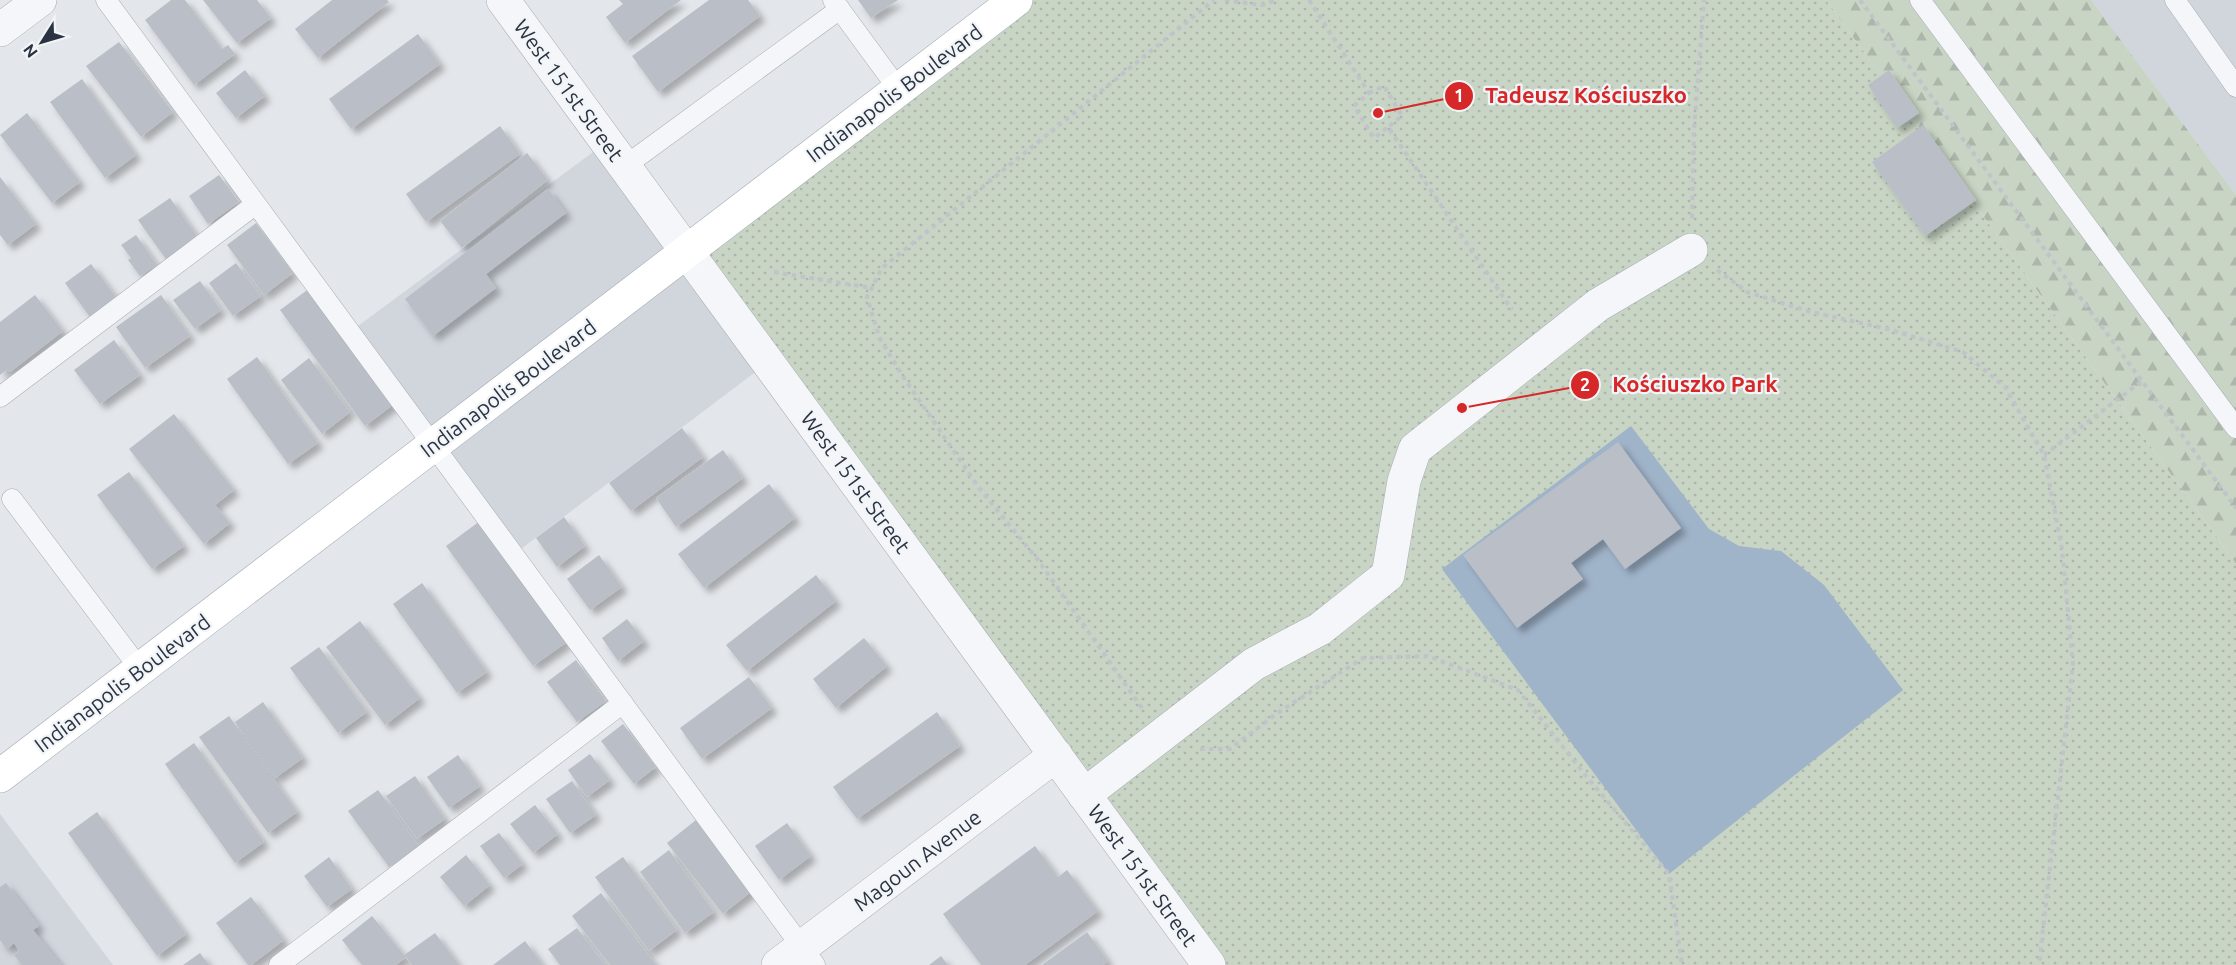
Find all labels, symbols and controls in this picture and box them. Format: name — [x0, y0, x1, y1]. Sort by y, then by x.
north arrow — [12, 12, 72, 72]
street label: West 151st Street — [510, 14, 628, 166]
street label: Indianapolis Boulevard — [802, 19, 986, 167]
text: N — [19, 41, 41, 61]
callout: Tadeusz Kościuszko — [1444, 76, 1699, 116]
text: Tadeusz Kościuszko — [1485, 82, 1687, 107]
text: 1 — [1454, 85, 1464, 105]
street label: Indianapolis Boulevard — [416, 314, 600, 462]
callout: Kościuszko Park — [1570, 365, 1789, 405]
text: Kościuszko Park — [1612, 371, 1778, 396]
text: 2 — [1580, 374, 1590, 394]
street label: West 151st Street — [797, 406, 915, 558]
street label: Indianapolis Boulevard — [30, 609, 214, 757]
street label: West 151st Street — [1084, 799, 1202, 951]
street label: Magoun Avenue — [849, 804, 985, 916]

